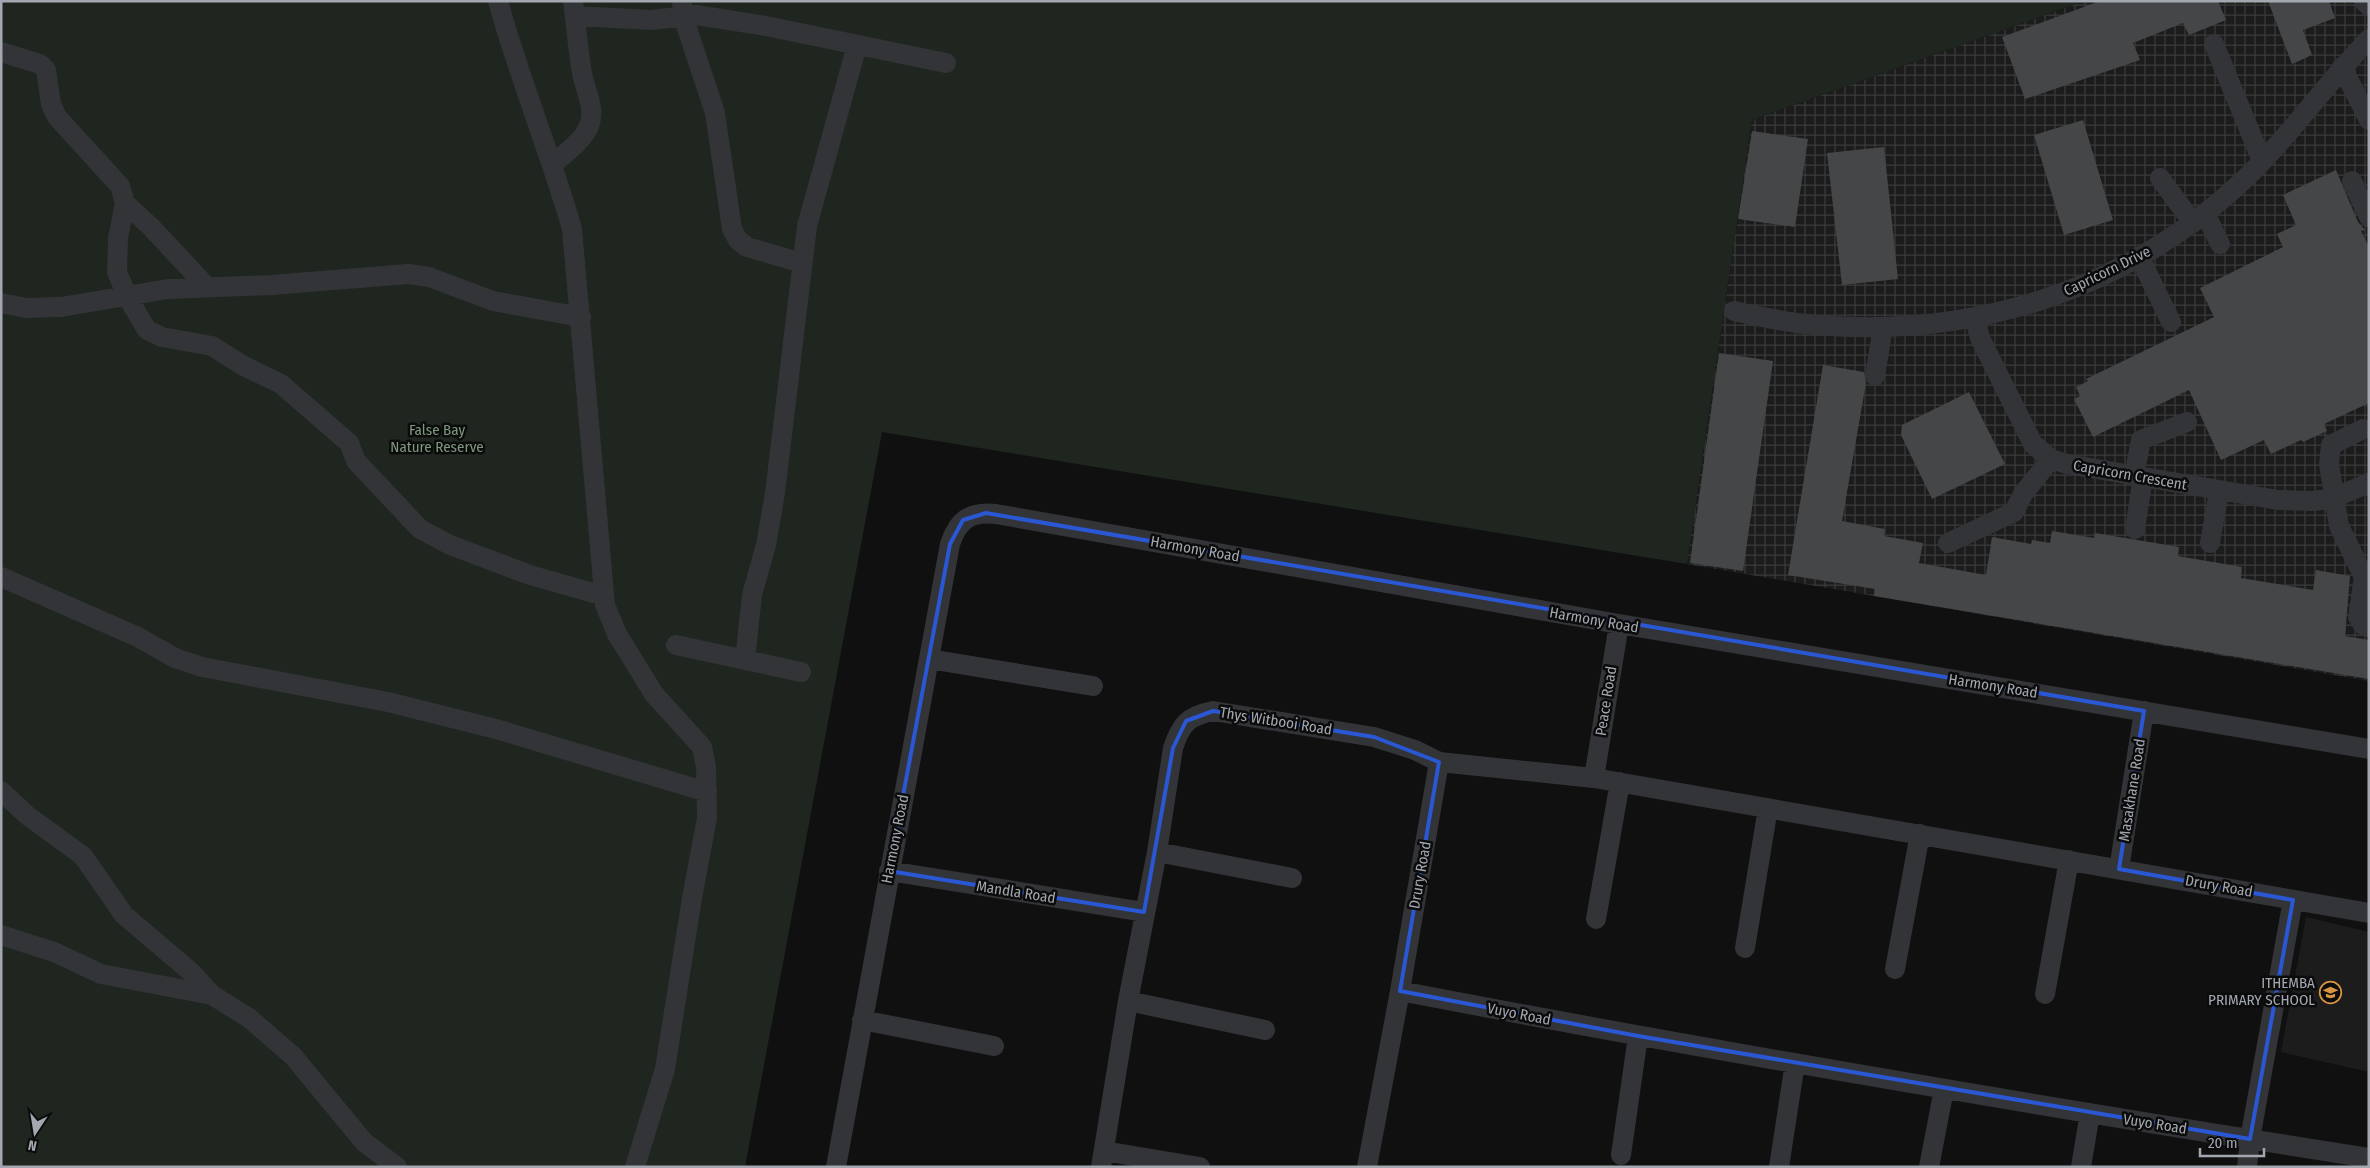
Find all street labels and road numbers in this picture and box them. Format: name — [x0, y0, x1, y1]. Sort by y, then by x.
street label: Capricorn Drive — [2061, 242, 2153, 300]
street label: Capricorn Crescent — [2072, 456, 2188, 494]
street label: Harmony Road — [1149, 532, 1241, 566]
street label: Harmony Road — [1548, 603, 1640, 637]
street label: Peace Road — [1592, 665, 1620, 737]
street label: Harmony Road — [1947, 670, 2039, 702]
street label: Thys Witbooi Road — [1219, 703, 1333, 739]
street label: Masakhane Road — [2115, 737, 2149, 843]
street label: Harmony Road — [878, 793, 912, 885]
street label: Drury Road — [1405, 840, 1435, 910]
street label: Drury Road — [2184, 871, 2254, 901]
street label: Mandla Road — [975, 877, 1057, 907]
street label: Vuyo Road — [1486, 999, 1552, 1029]
street label: Vuyo Road — [2122, 1110, 2188, 1138]

